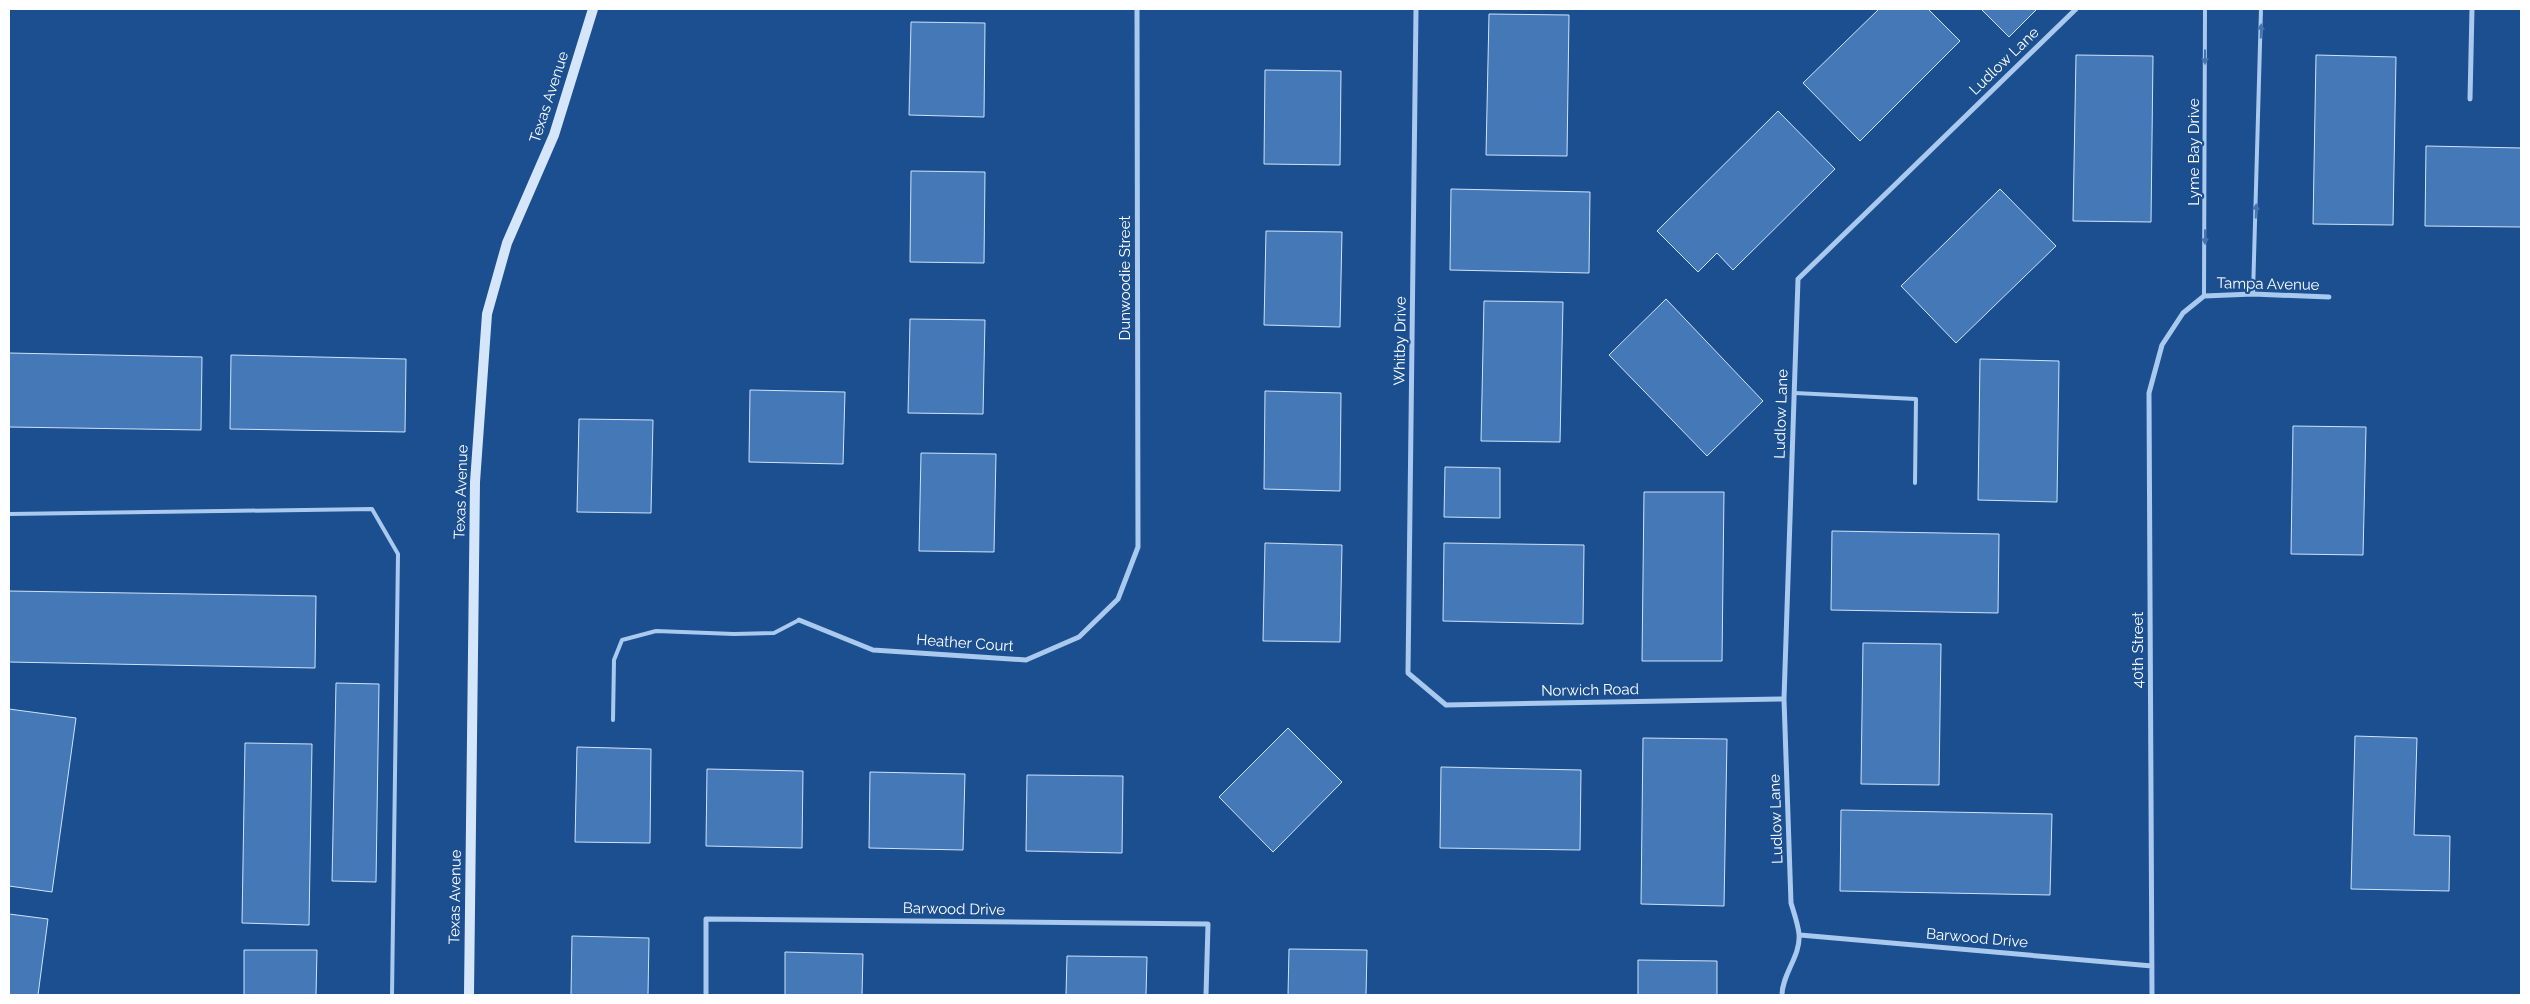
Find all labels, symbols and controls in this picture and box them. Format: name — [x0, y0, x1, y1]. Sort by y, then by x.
street label: Ludlow Lane — [1965, 23, 2043, 99]
one-way arrow — [2257, 23, 2265, 39]
street label: Texas Avenue — [526, 49, 572, 145]
one-way arrow — [2201, 50, 2209, 66]
street label: Lyme Bay Drive — [2185, 98, 2203, 206]
one-way arrow — [2252, 202, 2260, 218]
street label: Dunwoodie Street — [1116, 216, 1134, 340]
one-way arrow — [2201, 230, 2209, 246]
street label: Tampa Avenue — [2216, 274, 2320, 294]
street label: Whitby Drive — [1390, 296, 1410, 386]
street label: Ludlow Lane — [1770, 369, 1792, 459]
street label: Texas Avenue — [450, 444, 472, 540]
street label: 40th Street — [2129, 612, 2147, 688]
street label: Heather Court — [916, 631, 1014, 655]
street label: Norwich Road — [1541, 680, 1639, 700]
street label: Ludlow Lane — [1765, 774, 1787, 864]
street label: Texas Avenue — [445, 849, 465, 945]
street label: Barwood Drive — [903, 899, 1005, 919]
street label: Barwood Drive — [1925, 925, 2029, 951]

